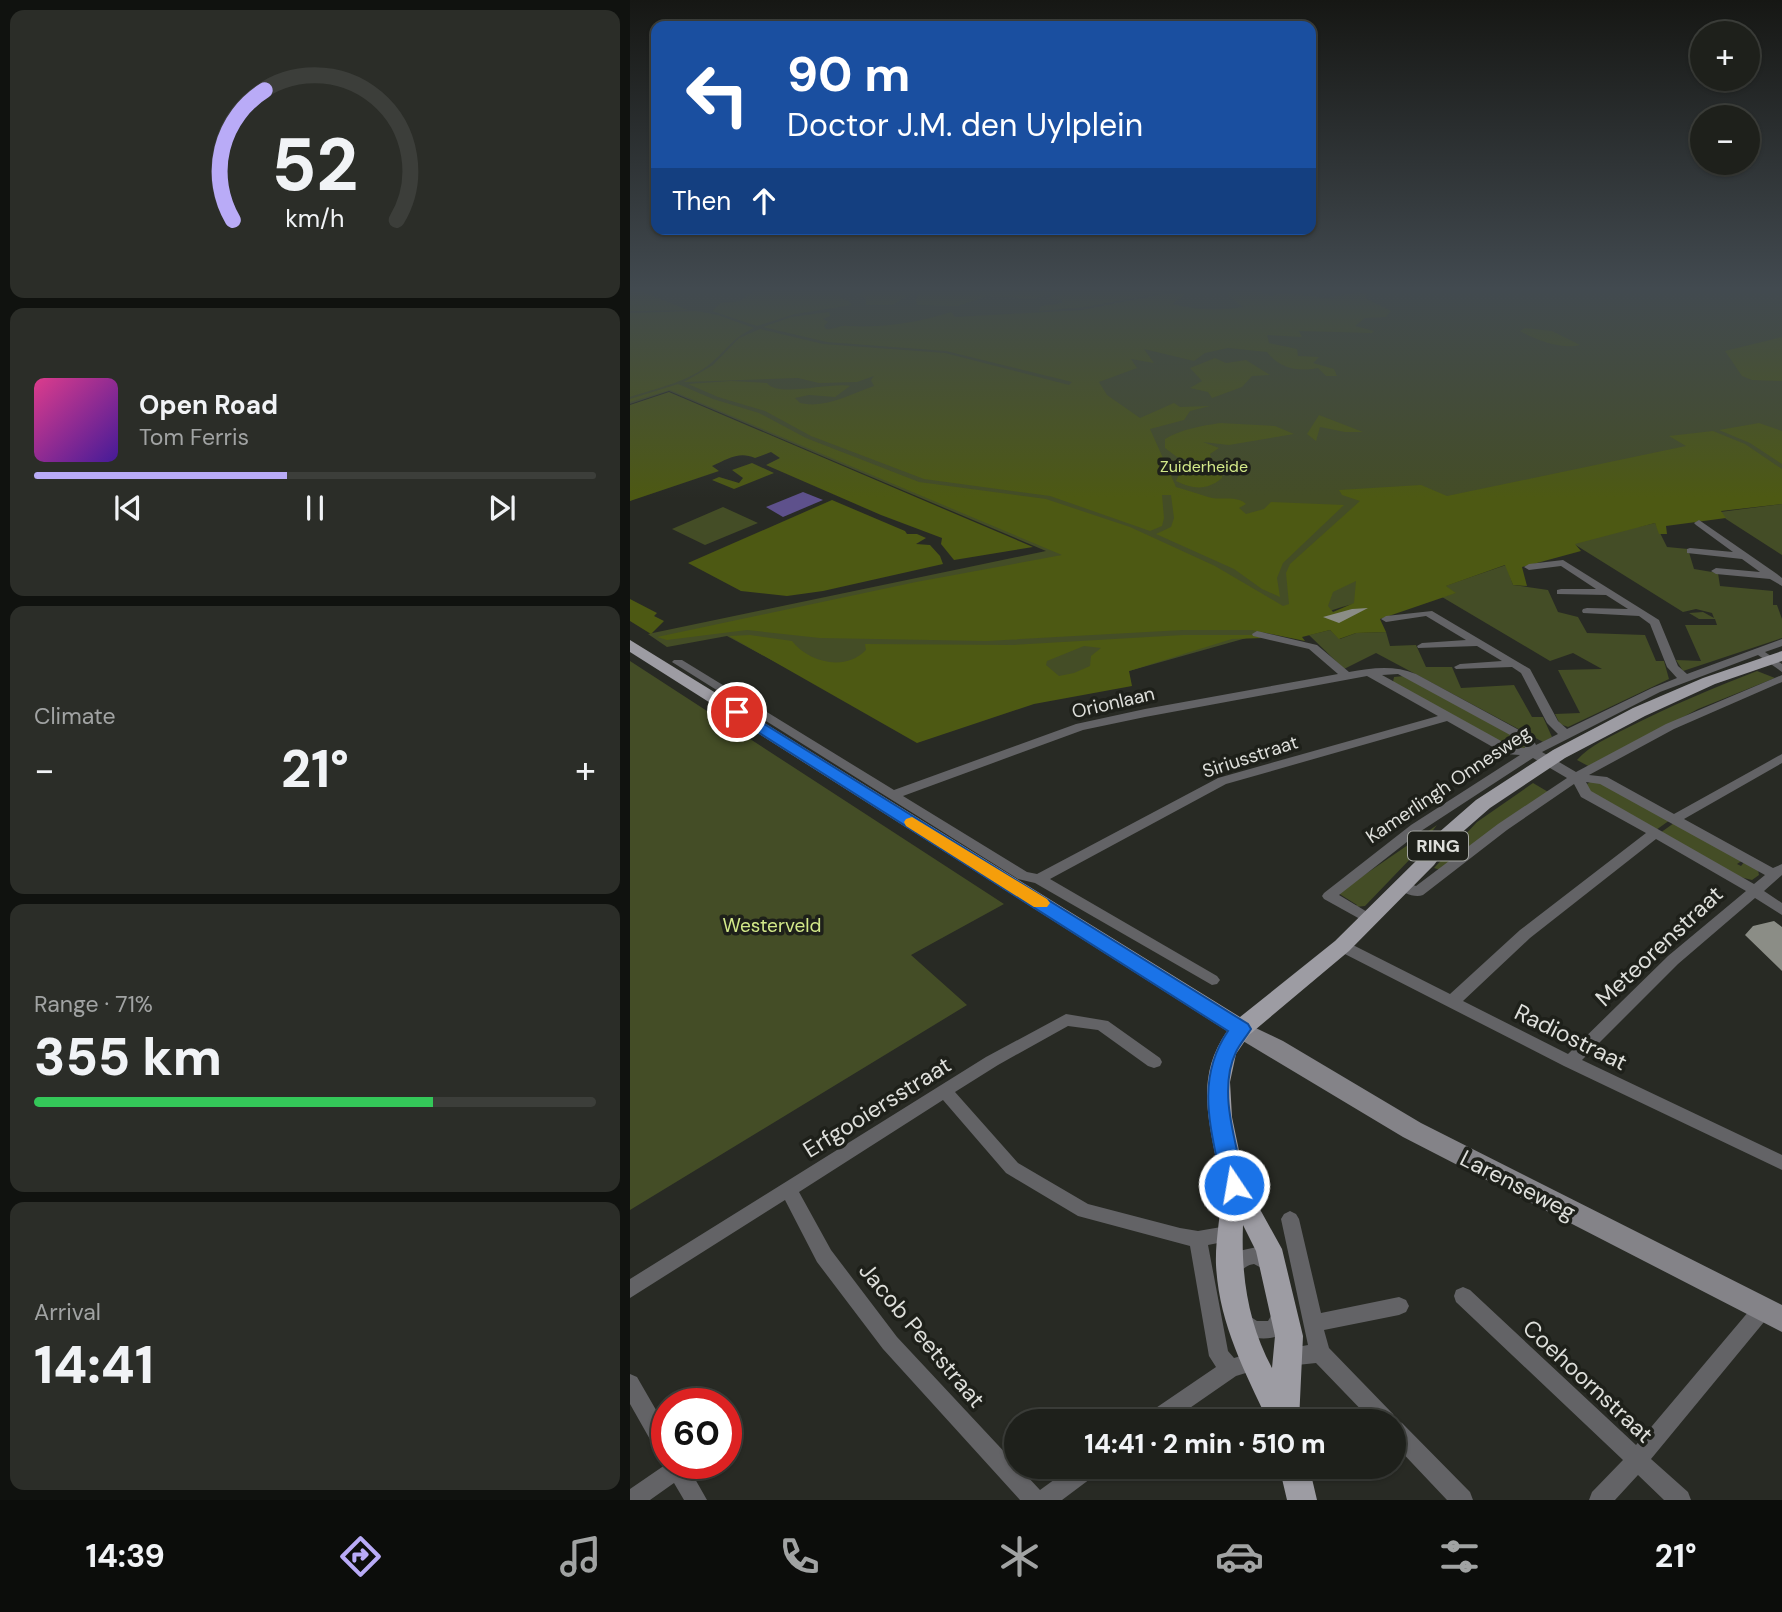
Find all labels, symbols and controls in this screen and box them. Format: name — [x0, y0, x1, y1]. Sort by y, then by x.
map controls — [1690, 21, 1760, 175]
button: + — [1690, 21, 1760, 91]
text: 90 m — [787, 42, 910, 106]
icon: left — [672, 49, 763, 140]
text: Doctor J.M. den Uylplein — [787, 104, 1143, 146]
button: − — [1690, 105, 1760, 175]
text: 52 — [272, 118, 358, 213]
icon: ahead — [745, 182, 783, 220]
text: Then — [672, 184, 731, 218]
text: km/h — [285, 202, 345, 235]
text: Open Road — [139, 388, 278, 422]
text: Tom Ferris — [139, 422, 249, 452]
park label: Zuiderheide — [1160, 456, 1248, 477]
icon: previous — [109, 489, 147, 527]
icon: pause — [296, 489, 334, 527]
icon: next — [483, 489, 521, 527]
street label: Orionlaan — [1069, 681, 1157, 724]
pin — [707, 682, 767, 742]
icon: arrive — [718, 693, 756, 731]
text: Climate — [34, 701, 116, 731]
street label: Kamerlingh Onnesweg — [1361, 720, 1536, 849]
street label: Siriusstraat — [1199, 729, 1301, 784]
text: 21° — [281, 735, 349, 803]
text: − — [34, 745, 55, 795]
text: + — [575, 745, 596, 795]
road number: RING — [1408, 832, 1468, 860]
street label: Meteorenstraat — [1589, 879, 1729, 1013]
park label: Westerveld — [723, 913, 821, 938]
text: Range · 71% — [34, 989, 153, 1019]
street label: Radiostraat — [1510, 997, 1632, 1077]
text: 355 km — [34, 1023, 222, 1091]
street label: Erfgooiersstraat — [797, 1050, 957, 1164]
street label: Larenseweg — [1455, 1143, 1581, 1227]
position arrow — [1197, 1148, 1271, 1222]
street label: Jacob Peetstraat — [852, 1256, 992, 1414]
text: Arrival — [34, 1297, 101, 1327]
street label: Coehoornstraat — [1516, 1313, 1660, 1449]
text: 14:41 — [34, 1331, 154, 1399]
speed limit sign: 60 — [651, 1388, 742, 1479]
text: 14:41 · 2 min · 510 m — [1084, 1427, 1326, 1461]
icon: directions — [336, 1532, 385, 1581]
icon: music — [556, 1532, 605, 1581]
icon: phone — [775, 1532, 824, 1581]
icon: climate — [995, 1532, 1044, 1581]
icon: car — [1215, 1532, 1264, 1581]
icon: filters — [1435, 1532, 1484, 1581]
text: 14:39 — [85, 1535, 165, 1577]
text: 21° — [1655, 1535, 1697, 1577]

